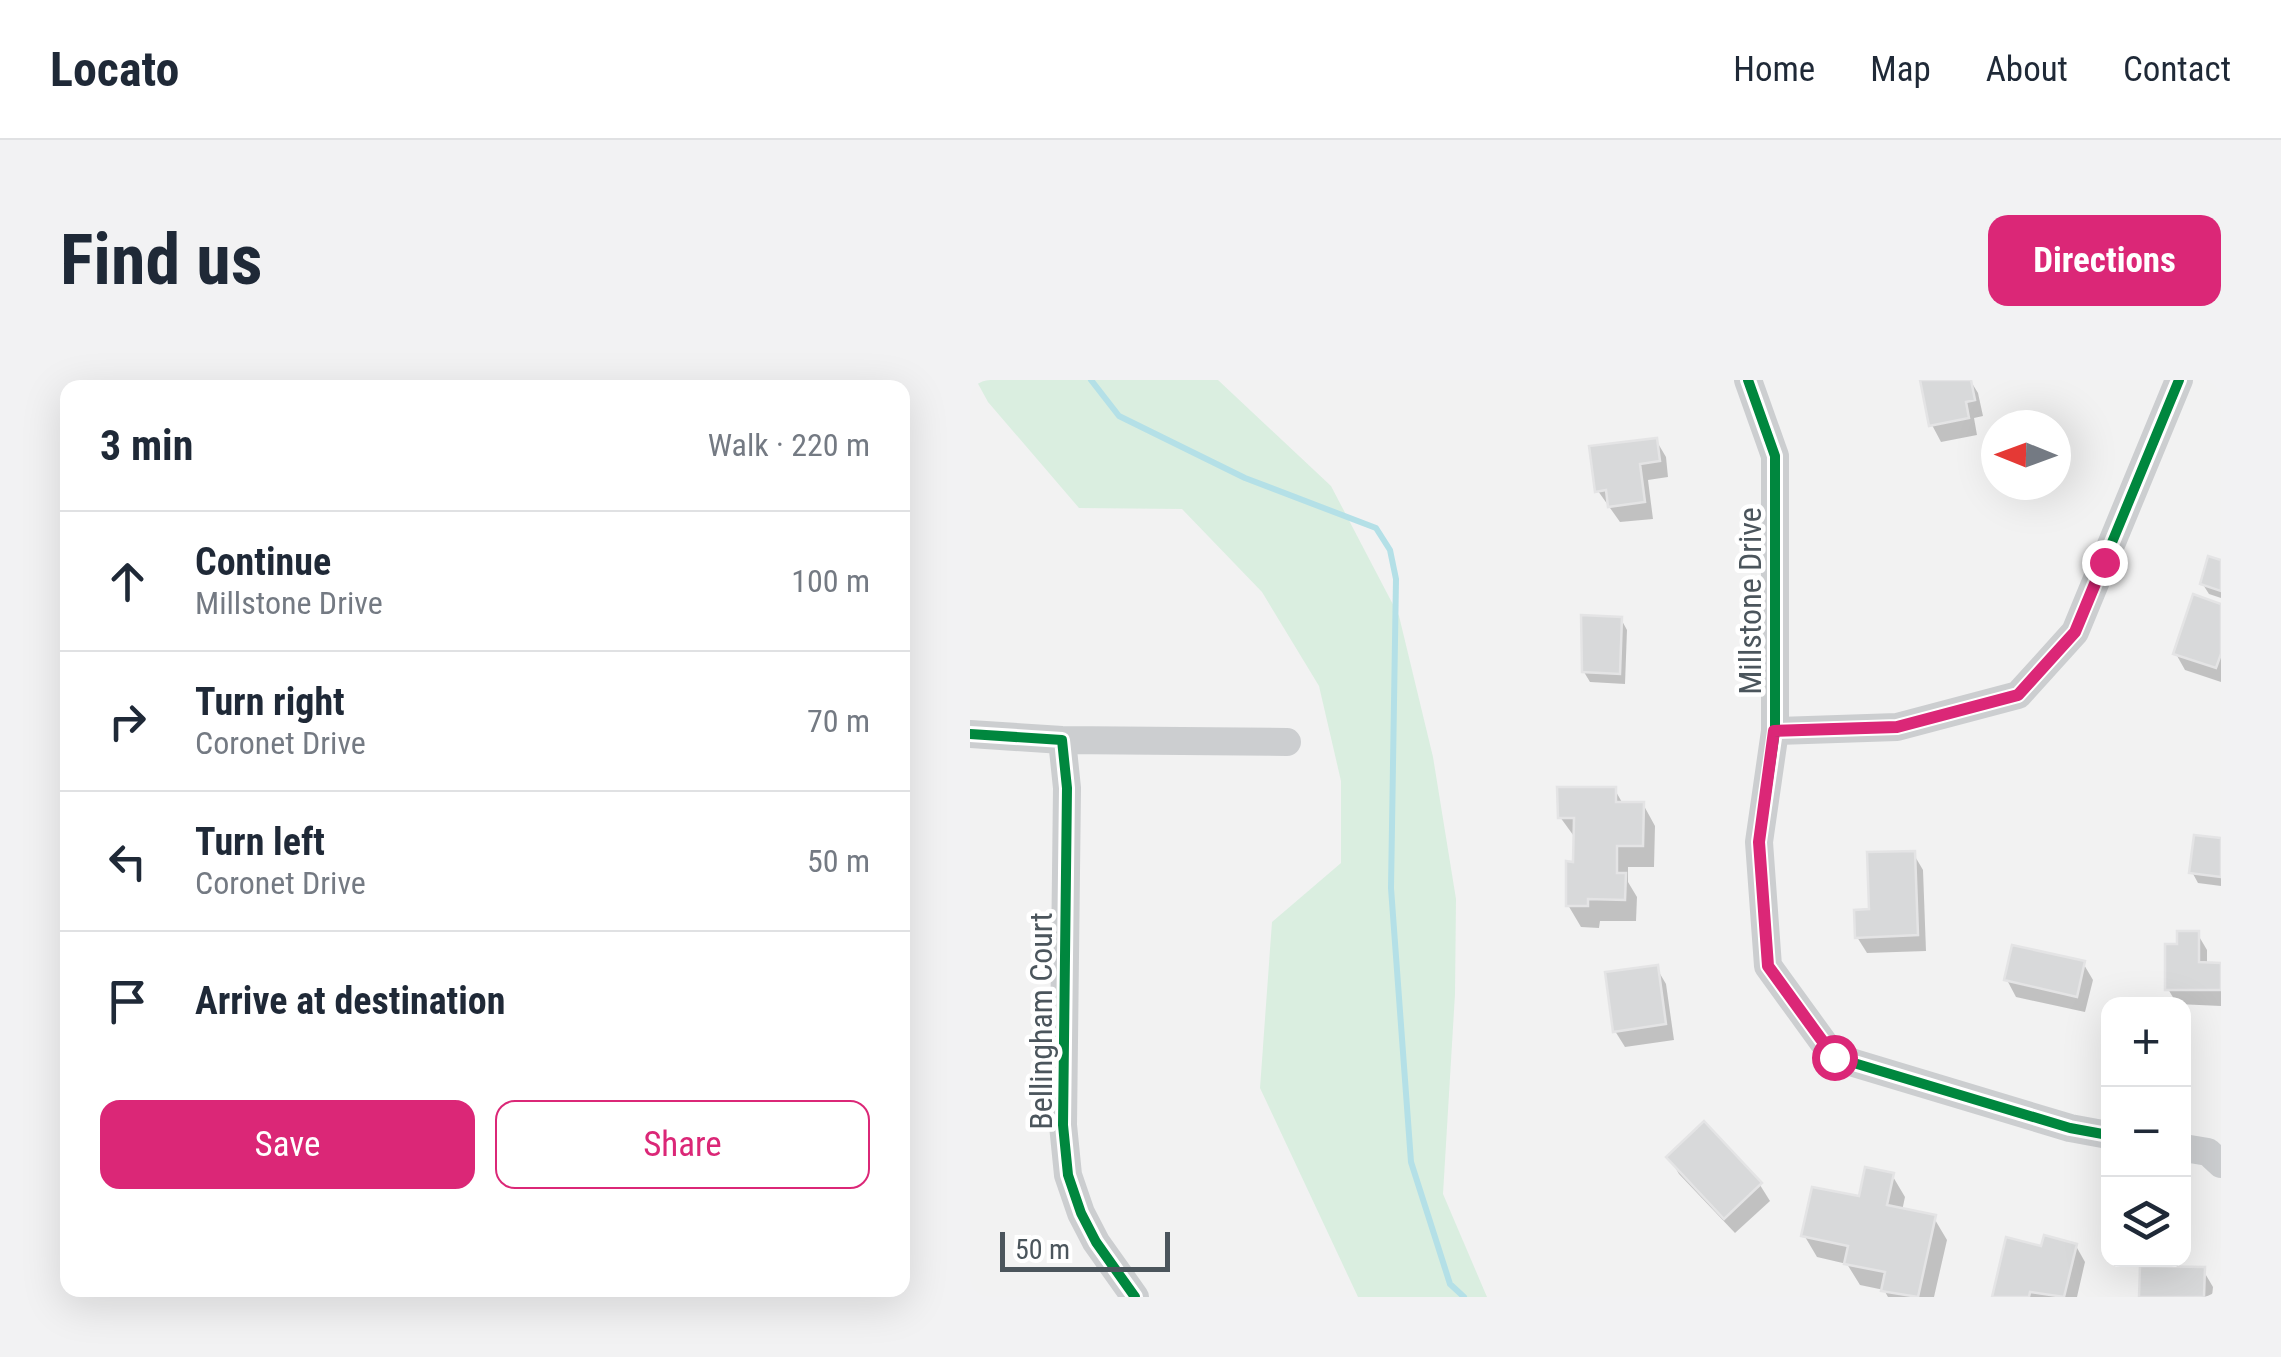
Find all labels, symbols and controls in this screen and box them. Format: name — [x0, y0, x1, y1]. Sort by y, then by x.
text: Locato — [50, 41, 179, 98]
text: Home — [1733, 49, 1815, 90]
text: Map — [1870, 49, 1931, 90]
text: About — [1986, 49, 2068, 90]
text: Contact — [2123, 49, 2231, 90]
button: Directions — [1988, 215, 2221, 306]
text: Find us — [60, 219, 262, 301]
north arrow — [1981, 410, 2071, 500]
text: 3 min — [100, 421, 193, 470]
text: Walk · 220 m — [708, 426, 870, 464]
street label: Millstone Drive — [1731, 507, 1769, 695]
text: Continue — [195, 540, 331, 584]
route end — [2082, 540, 2128, 586]
icon: ahead — [100, 554, 155, 609]
text: 100 m — [791, 562, 870, 600]
text: Millstone Drive — [195, 584, 383, 622]
text: Turn right — [195, 680, 345, 724]
icon: right — [100, 694, 155, 749]
text: 70 m — [807, 702, 870, 740]
text: Coronet Drive — [195, 724, 366, 762]
text: Turn left — [195, 820, 325, 864]
icon: left — [100, 834, 155, 889]
text: 50 m — [807, 842, 870, 880]
text: Coronet Drive — [195, 864, 366, 902]
street label: Bellingham Court — [1022, 912, 1060, 1130]
icon: arrive — [100, 974, 155, 1029]
text: Arrive at destination — [195, 979, 505, 1023]
map controls — [2101, 997, 2191, 1267]
button: + — [2101, 997, 2191, 1087]
route start — [1812, 1035, 1858, 1081]
button: − — [2101, 1087, 2191, 1177]
button: Save — [100, 1100, 475, 1189]
button: Share — [495, 1100, 870, 1189]
button: layers — [2101, 1177, 2191, 1267]
scale bar — [1000, 1227, 1170, 1271]
text: 50 m — [1015, 1233, 1070, 1266]

